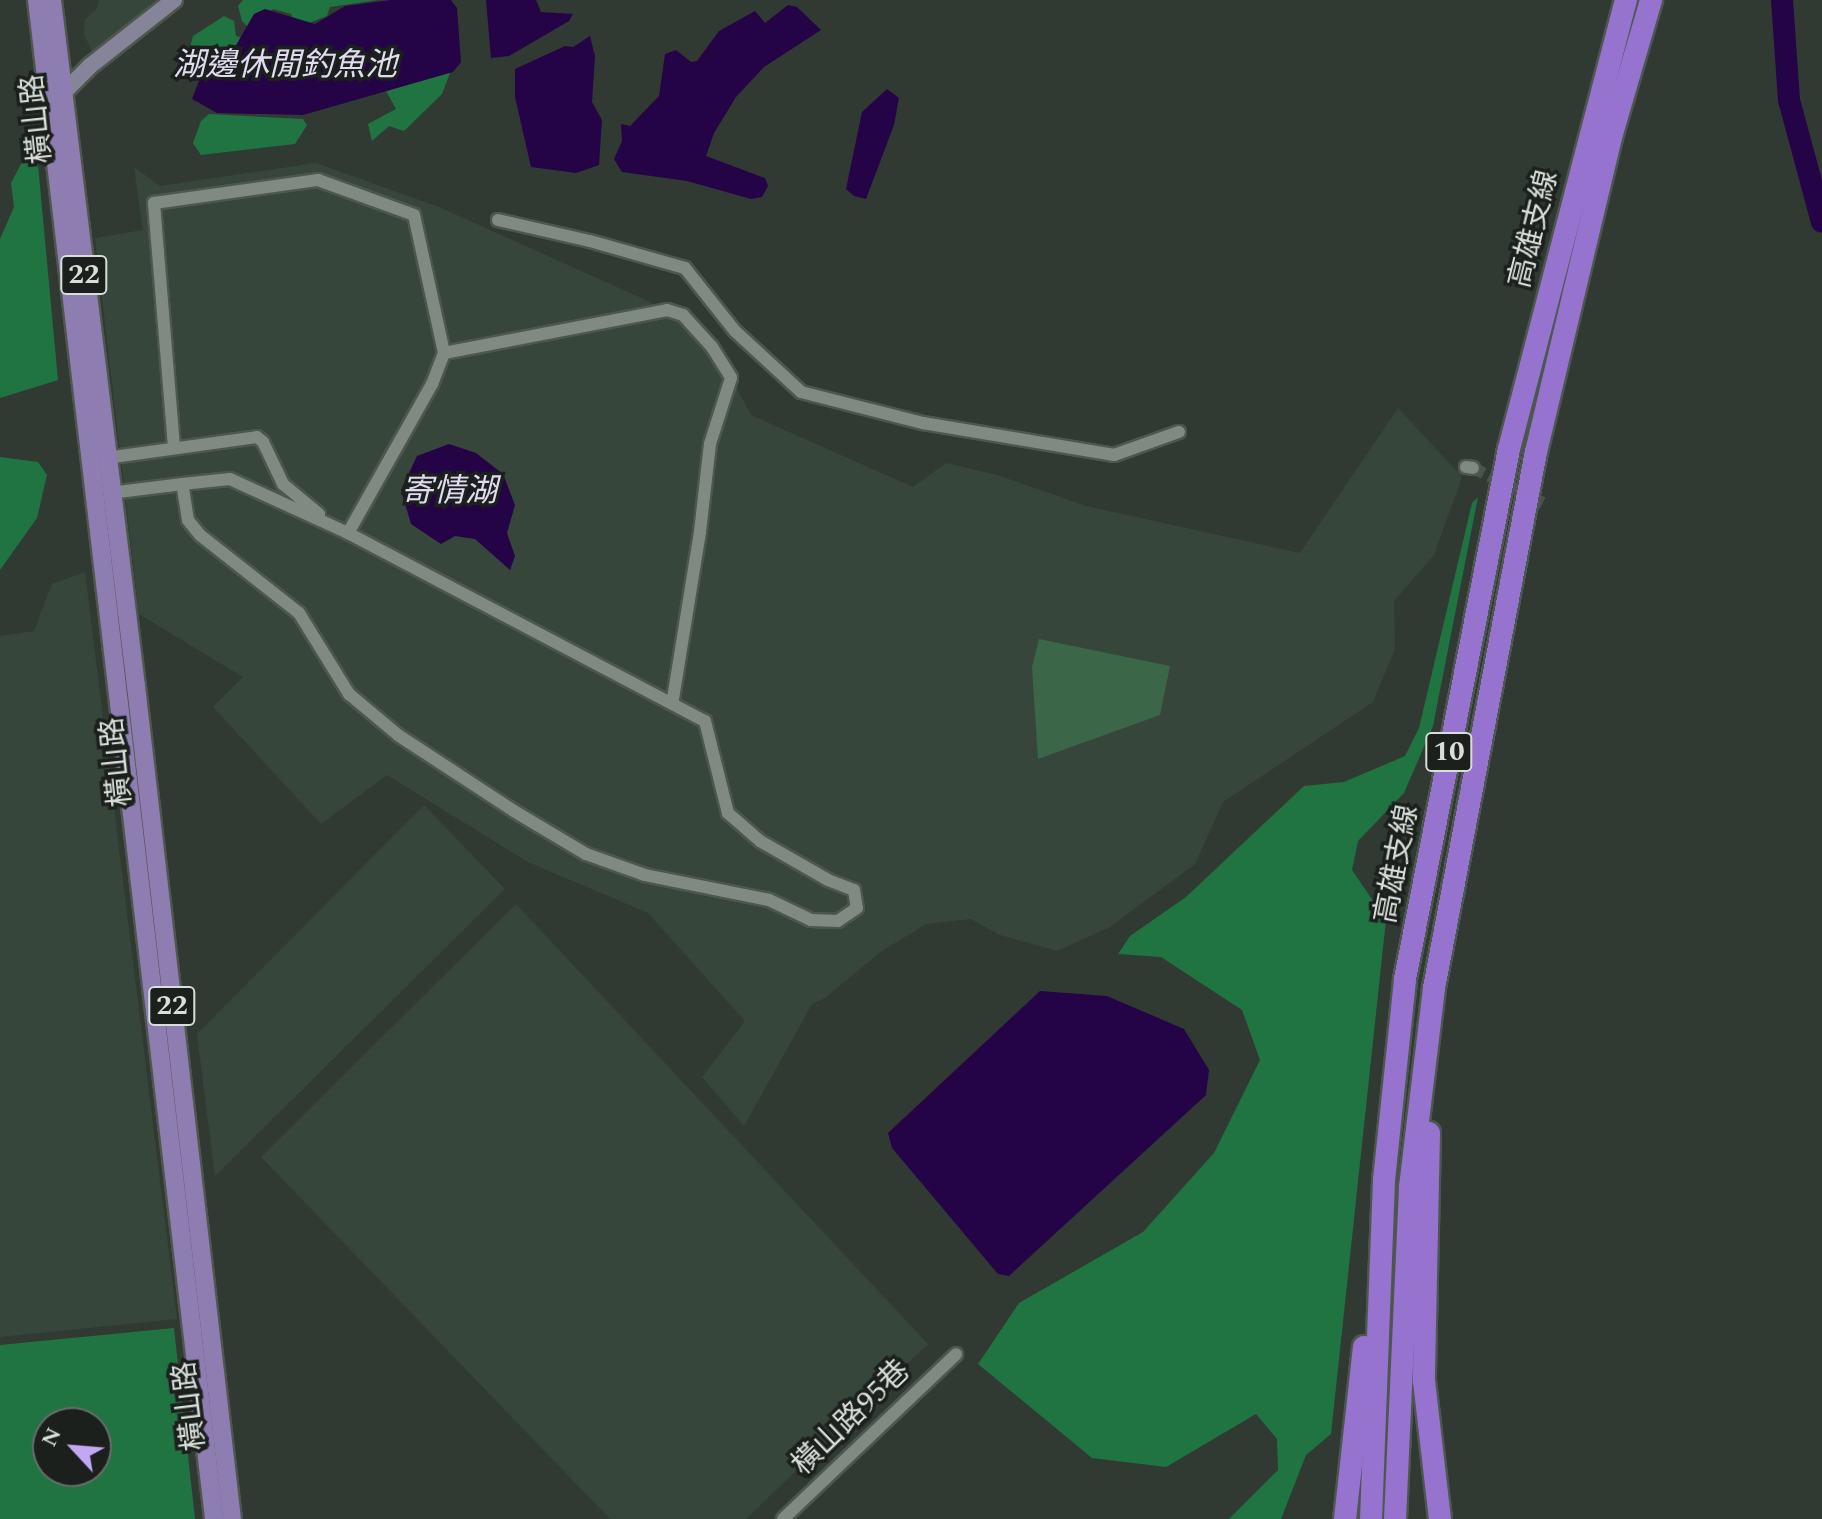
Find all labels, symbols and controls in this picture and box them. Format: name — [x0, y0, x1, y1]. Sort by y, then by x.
water label: 湖邊休閒釣魚池 — [173, 47, 397, 85]
street label: 橫山路 — [14, 72, 60, 166]
street label: 高雄支線 — [1502, 166, 1566, 292]
road number: 22 — [60, 251, 108, 299]
water label: 寄情湖 — [401, 473, 497, 511]
street label: 橫山路 — [94, 715, 140, 809]
road number: 10 — [1425, 728, 1473, 776]
street label: 高雄支線 — [1368, 802, 1426, 926]
road number: 22 — [148, 982, 196, 1030]
street label: 橫山路95巷 — [785, 1353, 917, 1483]
street label: 橫山路 — [167, 1359, 213, 1453]
north arrow — [32, 1407, 112, 1487]
text: N — [33, 1422, 71, 1452]

